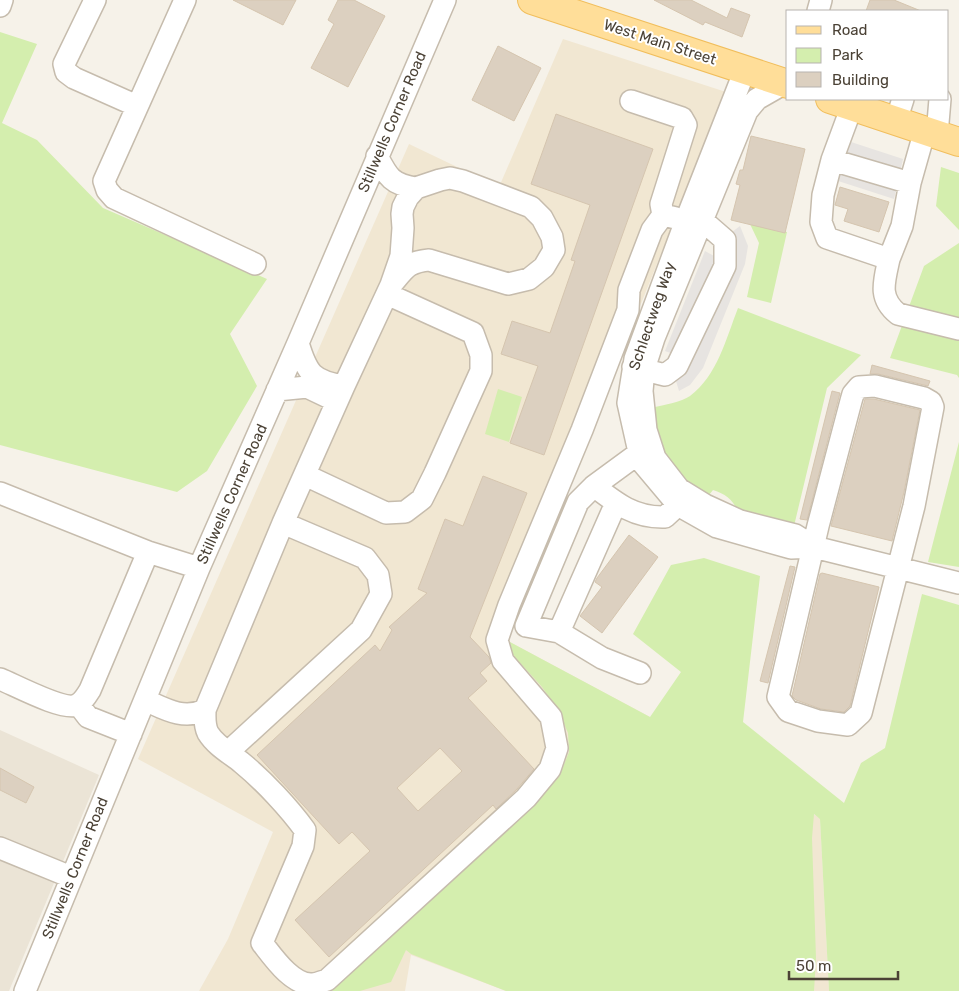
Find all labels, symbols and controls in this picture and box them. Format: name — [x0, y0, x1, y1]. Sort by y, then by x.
legend — [786, 10, 949, 100]
street label: West Main Street — [601, 15, 719, 69]
text: Road — [832, 21, 868, 39]
text: Park — [832, 46, 863, 64]
street label: Stillwells Corner Road — [354, 49, 430, 195]
text: Building — [832, 71, 889, 89]
street label: Schlectweg Way — [625, 259, 679, 373]
street label: Stillwells Corner Road — [193, 421, 271, 567]
street label: Stillwells Corner Road — [38, 794, 112, 942]
scale bar — [789, 948, 898, 980]
text: 50 m — [796, 957, 831, 975]

